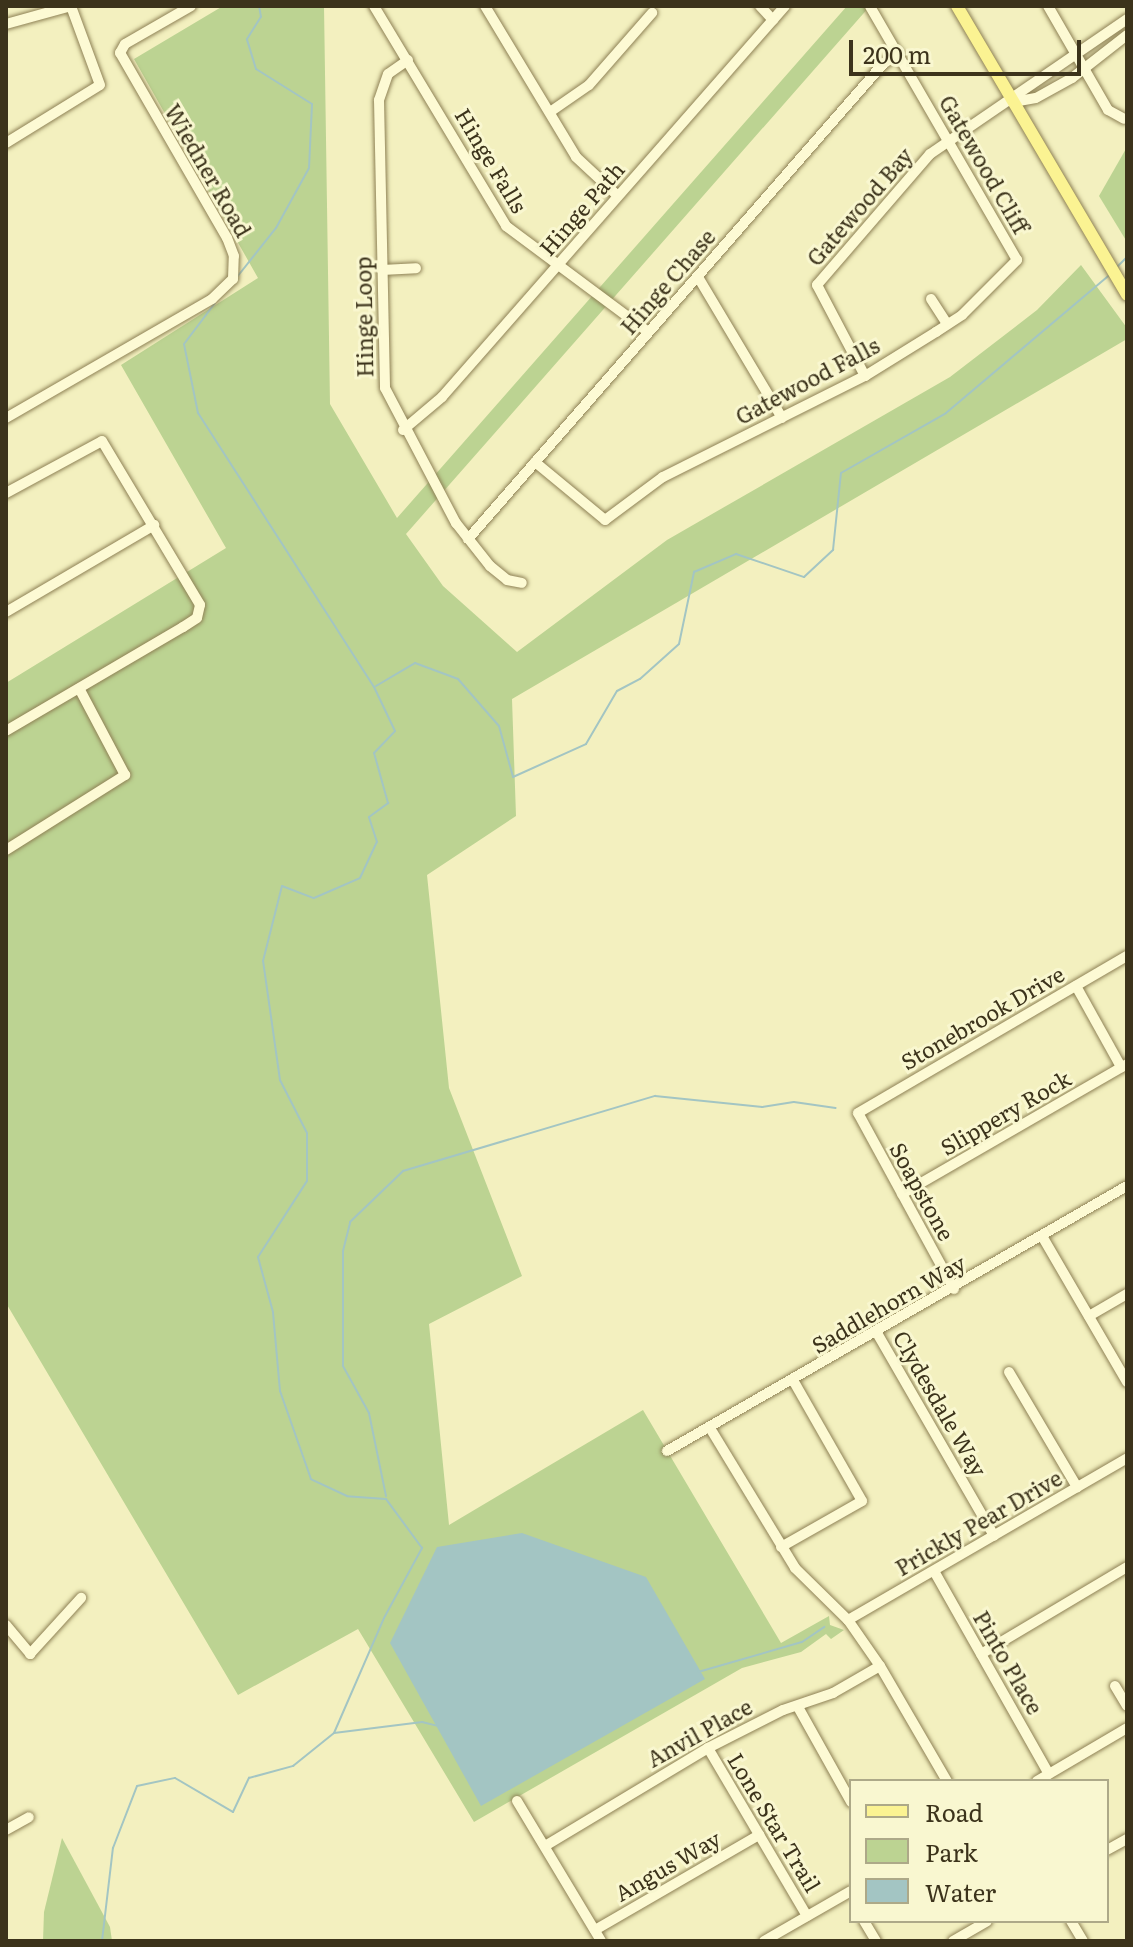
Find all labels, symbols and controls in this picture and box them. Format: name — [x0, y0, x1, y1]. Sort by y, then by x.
scale bar — [853, 24, 1085, 74]
text: 200 m — [863, 36, 931, 71]
street label: Gatewood Cliff — [935, 90, 1035, 238]
street label: Wiedner Road — [160, 99, 258, 241]
street label: Hinge Falls — [451, 103, 533, 217]
street label: Gatewood Bay — [801, 142, 917, 270]
street label: Hinge Path — [533, 156, 629, 260]
street label: Hinge Chase — [614, 223, 720, 339]
street label: Hinge Loop — [349, 256, 377, 378]
street label: Gatewood Falls — [731, 331, 883, 429]
street label: Stonebrook Drive — [896, 960, 1068, 1074]
street label: Slippery Rock — [935, 1064, 1075, 1160]
street label: Soapstone — [885, 1137, 961, 1245]
street label: Saddlehorn Way — [806, 1248, 970, 1358]
street label: Clydesdale Way — [889, 1326, 993, 1480]
street label: Prickly Pear Drive — [890, 1464, 1066, 1580]
street label: Pinto Place — [969, 1606, 1049, 1718]
street label: Anvil Place — [642, 1692, 756, 1772]
street label: Lone Star Trail — [723, 1748, 827, 1896]
legend — [849, 1779, 1109, 1923]
text: Road — [925, 1794, 983, 1829]
street label: Angus Way — [609, 1824, 725, 1906]
text: Park — [925, 1834, 978, 1869]
text: Water — [925, 1874, 996, 1909]

